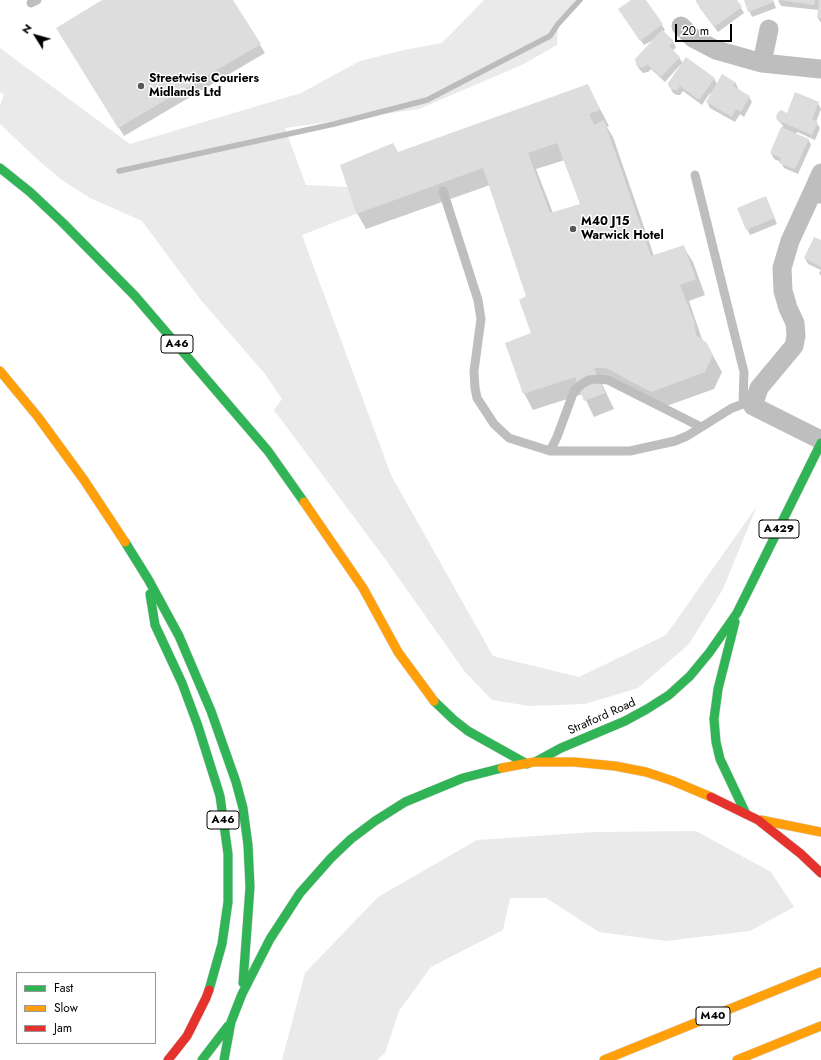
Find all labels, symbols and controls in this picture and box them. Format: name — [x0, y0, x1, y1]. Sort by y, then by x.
north arrow — [16, 16, 56, 56]
scale bar — [677, 16, 734, 42]
text: N — [17, 20, 35, 37]
text: 20 m — [682, 22, 709, 40]
place label: Streetwise Couriers Midlands Ltd — [149, 72, 259, 100]
marker: Streetwise Couriers Midlands Ltd — [136, 81, 146, 91]
place label: M40 J15 Warwick Hotel — [581, 215, 664, 243]
marker: M40 J15 Warwick Hotel — [568, 224, 578, 234]
road number: A46 — [161, 335, 193, 353]
road number: A429 — [759, 520, 799, 538]
street label: Stratford Road — [566, 696, 638, 738]
road number: A46 — [207, 811, 239, 829]
legend — [16, 972, 156, 1044]
text: Fast — [54, 979, 73, 997]
text: Slow — [54, 999, 78, 1017]
road number: M40 — [696, 1007, 730, 1025]
text: Jam — [54, 1019, 72, 1037]

